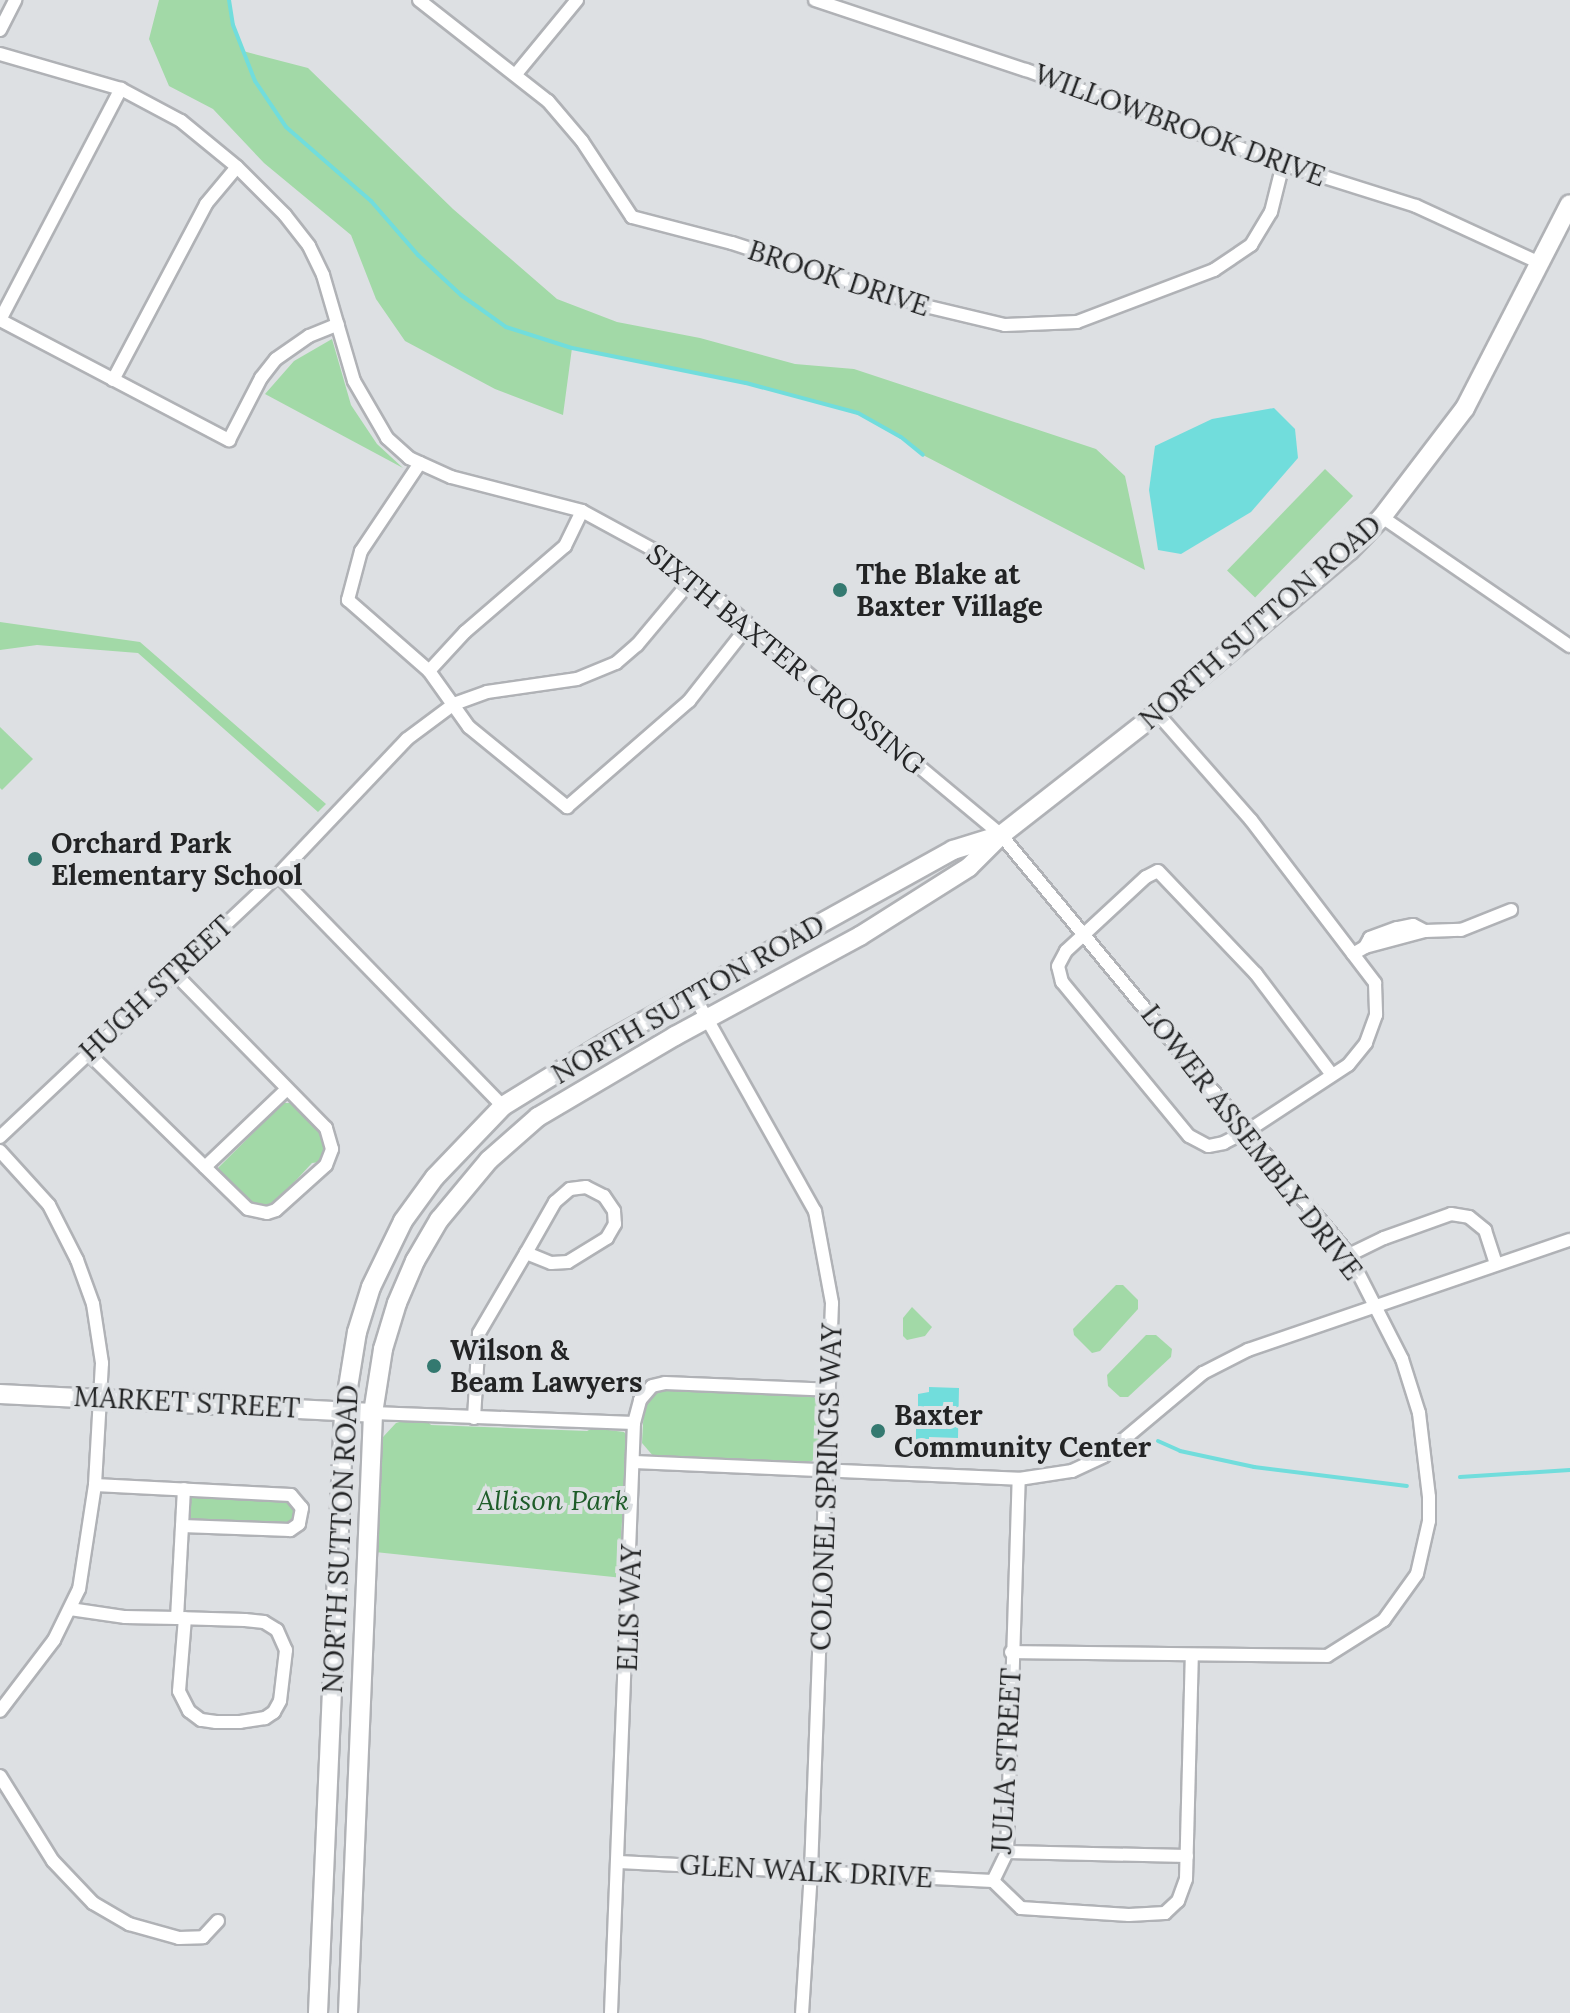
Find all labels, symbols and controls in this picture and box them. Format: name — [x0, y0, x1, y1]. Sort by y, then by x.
street label: WILLOWBROOK DRIVE — [1030, 57, 1330, 193]
street label: BROOK DRIVE — [744, 233, 934, 323]
street label: NORTH SUTTON ROAD — [1132, 508, 1388, 736]
street label: SIXTH BAXTER CROSSING — [640, 537, 932, 781]
place label: The Blake at Baxter Village — [856, 557, 1043, 623]
marker: The Blake at Baxter Village — [831, 581, 849, 599]
place label: Orchard Park Elementary School — [51, 826, 303, 892]
marker: Orchard Park Elementary School — [26, 850, 44, 868]
street label: NORTH SUTTON ROAD — [546, 907, 830, 1091]
street label: HUGH STREET — [72, 908, 240, 1068]
street label: LOWER ASSEMBLY DRIVE — [1134, 998, 1370, 1286]
street label: COLONEL SPRINGS WAY — [803, 1323, 849, 1651]
place label: Wilson & Beam Lawyers — [450, 1333, 642, 1399]
marker: Wilson & Beam Lawyers — [425, 1357, 443, 1375]
street label: MARKET STREET — [73, 1379, 301, 1425]
street label: NORTH SUTTON ROAD — [315, 1384, 365, 1694]
place label: Baxter Community Center — [894, 1398, 1151, 1464]
marker: Baxter Community Center — [869, 1422, 887, 1440]
park label: Allison Park — [477, 1483, 629, 1517]
street label: ELIS WAY — [610, 1544, 648, 1672]
street label: JULIA STREET — [984, 1667, 1028, 1855]
street label: GLEN WALK DRIVE — [678, 1848, 934, 1894]

